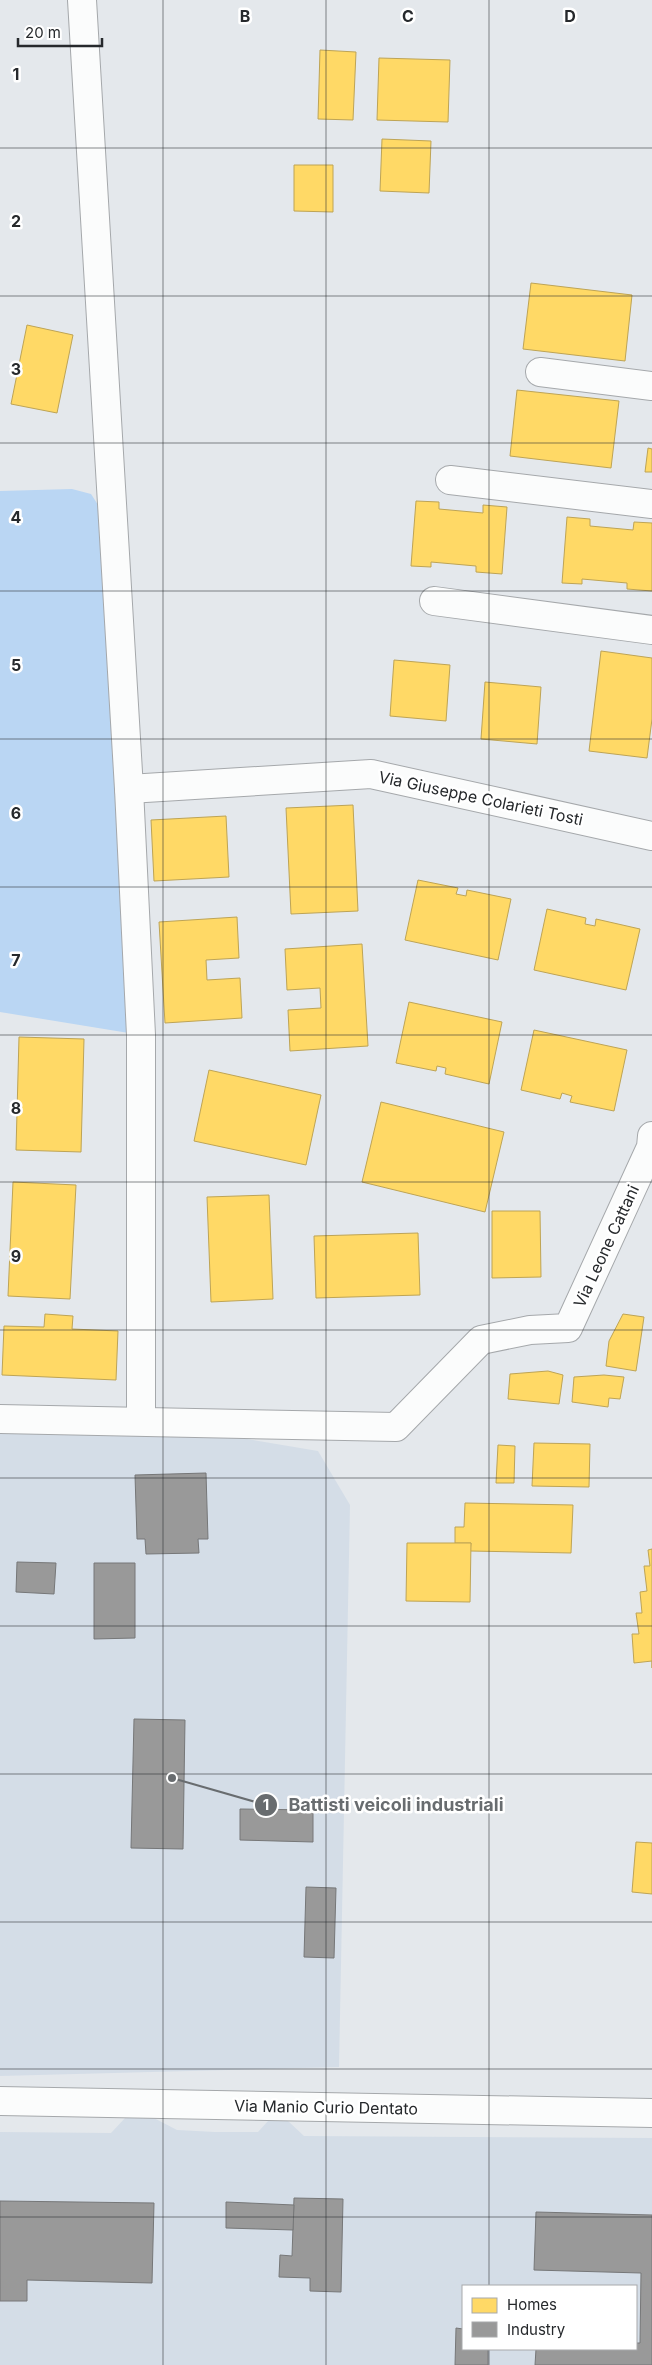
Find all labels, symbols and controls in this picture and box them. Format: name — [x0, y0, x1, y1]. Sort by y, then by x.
text: B — [240, 6, 250, 26]
text: C — [402, 6, 414, 26]
text: D — [564, 6, 576, 26]
scale bar — [18, 15, 101, 47]
text: 20 m — [25, 23, 61, 42]
text: 1 — [13, 64, 19, 84]
text: 2 — [11, 211, 21, 231]
text: 3 — [11, 359, 21, 379]
text: 4 — [11, 507, 22, 527]
text: 5 — [11, 655, 21, 675]
street label: Via Giuseppe Colarieti Tosti — [377, 767, 585, 829]
text: 6 — [11, 803, 21, 823]
text: 7 — [11, 950, 21, 970]
text: 8 — [11, 1098, 21, 1118]
street label: Via Leone Cattani — [569, 1182, 643, 1310]
text: 9 — [11, 1246, 21, 1266]
callout: Battisti veicoli industriali — [253, 1788, 513, 1821]
text: Battisti veicoli industriali — [288, 1794, 504, 1815]
text: 1 — [263, 1795, 269, 1814]
street label: Via Manio Curio Dentato — [234, 2095, 418, 2119]
legend — [462, 2285, 637, 2350]
text: Homes — [507, 2295, 557, 2314]
text: Industry — [507, 2320, 566, 2339]

